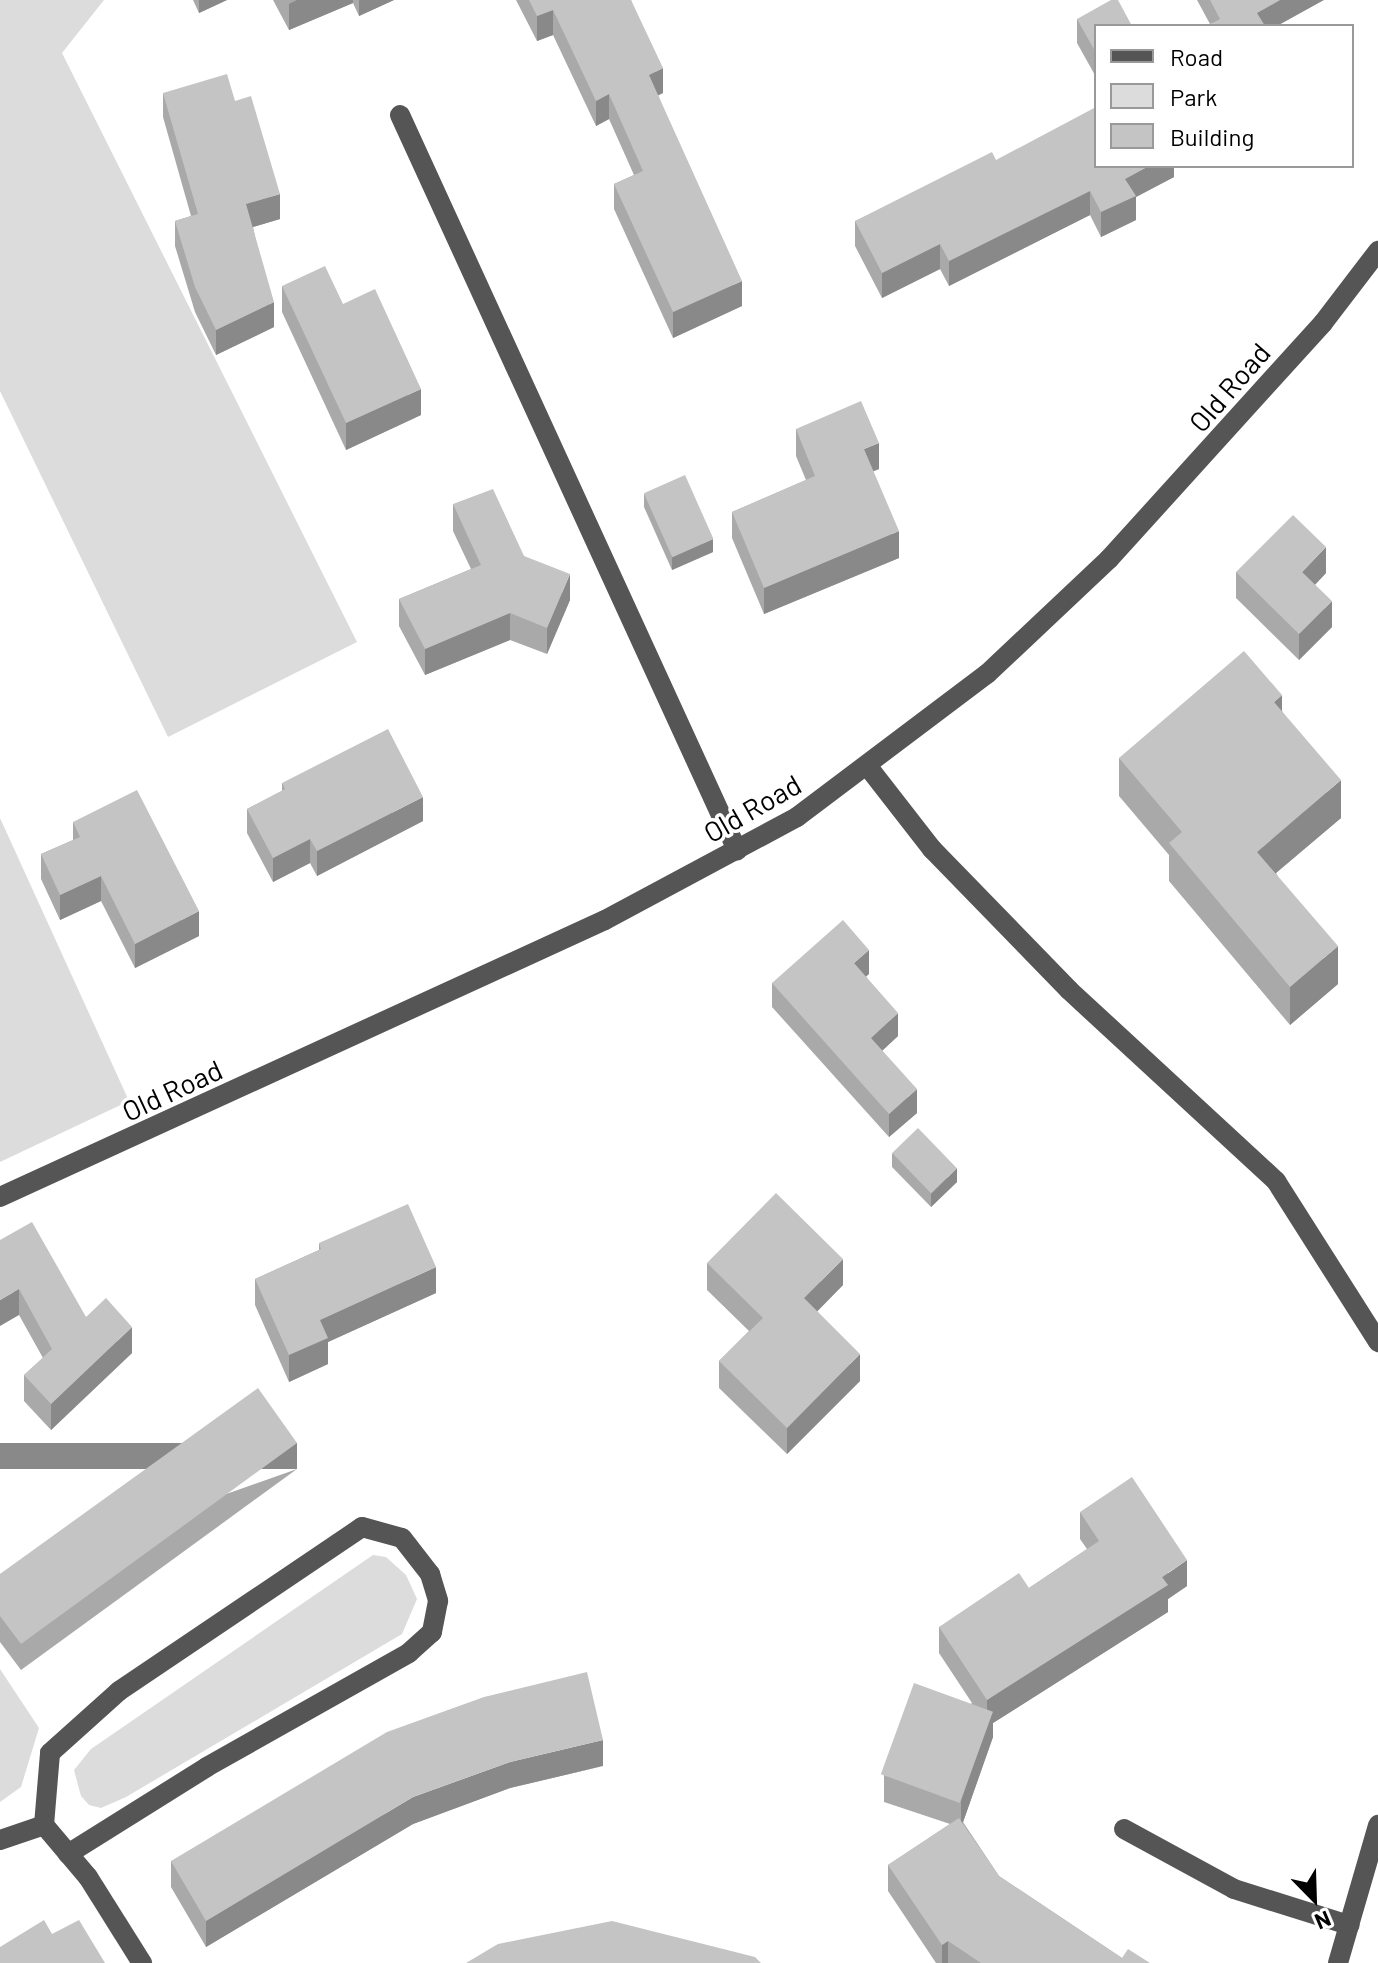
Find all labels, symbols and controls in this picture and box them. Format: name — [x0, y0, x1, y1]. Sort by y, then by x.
legend — [1094, 24, 1354, 168]
text: Road — [1170, 42, 1223, 71]
text: Park — [1170, 82, 1217, 111]
text: Building — [1170, 122, 1254, 151]
street label: Old Road — [1181, 336, 1277, 438]
street label: Old Road — [697, 767, 807, 849]
street label: Old Road — [117, 1052, 227, 1128]
north arrow — [1274, 1859, 1354, 1939]
text: N — [1312, 1906, 1335, 1936]

